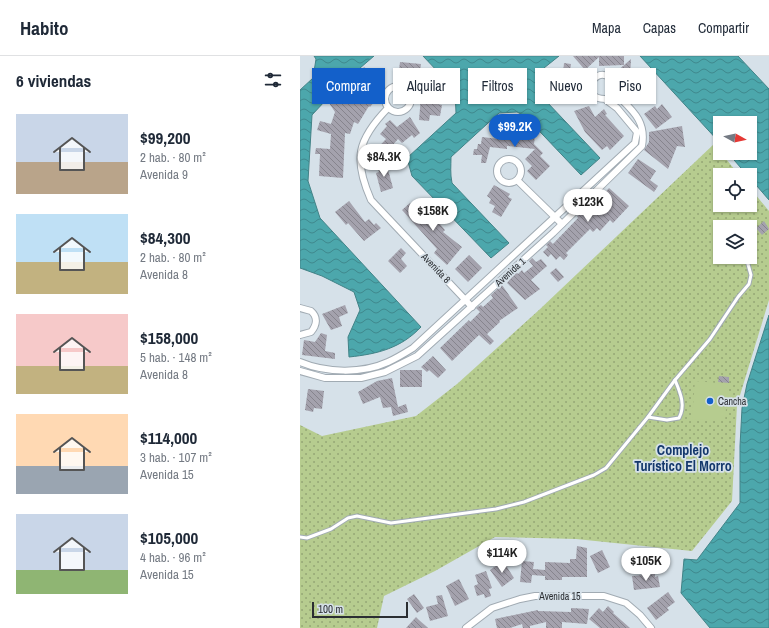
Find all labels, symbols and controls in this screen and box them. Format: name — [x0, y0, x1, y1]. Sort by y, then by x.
text: Habito — [20, 15, 68, 41]
text: Mapa — [592, 19, 621, 37]
text: Capas — [643, 19, 676, 37]
text: Compartir — [698, 19, 749, 37]
chip: Comprar — [312, 68, 385, 104]
chip: Alquilar — [393, 68, 460, 104]
chip: Filtros — [468, 68, 527, 104]
chip: Nuevo — [535, 68, 597, 104]
chip: Piso — [605, 68, 656, 104]
text: 6 viviendas — [16, 69, 91, 92]
icon: filters — [262, 69, 284, 91]
pin: $99.2K — [482, 114, 548, 148]
north arrow — [713, 116, 757, 160]
map controls — [713, 116, 757, 264]
text: $99.2K — [498, 118, 532, 135]
text: $99,200 — [140, 126, 190, 149]
icon: home — [48, 130, 96, 178]
pin: $84.3K — [351, 144, 417, 178]
text: $84.3K — [367, 148, 401, 165]
text: 2 hab. · 80 m² — [140, 149, 206, 166]
text: Avenida 9 — [140, 166, 188, 183]
button: locate — [713, 168, 757, 212]
pin: $123K — [560, 189, 616, 223]
text: $123K — [572, 193, 604, 210]
pin: $158K — [405, 198, 461, 232]
text: $158K — [417, 202, 449, 219]
button: layers — [713, 220, 757, 264]
text: $84,300 — [140, 226, 190, 249]
icon: home — [48, 230, 96, 278]
text: 2 hab. · 80 m² — [140, 249, 206, 266]
street label: Avenida 8 — [418, 250, 454, 286]
street label: Avenida 1 — [491, 255, 528, 290]
text: Avenida 8 — [140, 266, 188, 283]
text: $158,000 — [140, 326, 198, 349]
icon: home — [48, 330, 96, 378]
text: 5 hab. · 148 m² — [140, 349, 212, 366]
text: Avenida 8 — [140, 366, 188, 383]
place label: Cancha — [718, 395, 747, 408]
marker: Cancha — [705, 396, 715, 406]
text: $114,000 — [140, 426, 197, 449]
icon: home — [48, 430, 96, 478]
district label: Complejo Turístico El Morro — [634, 441, 732, 475]
text: 3 hab. · 107 m² — [140, 449, 212, 466]
text: Avenida 15 — [140, 466, 194, 483]
text: $105,000 — [140, 526, 198, 549]
icon: home — [48, 530, 96, 578]
pin: $114K — [474, 540, 530, 574]
text: $114K — [487, 544, 517, 561]
pin: $105K — [618, 548, 674, 582]
text: 4 hab. · 96 m² — [140, 549, 206, 566]
text: $105K — [630, 552, 662, 569]
text: Avenida 15 — [140, 566, 194, 583]
street label: Avenida 15 — [538, 590, 581, 603]
scale bar — [312, 600, 408, 619]
text: 100 m — [318, 602, 343, 616]

